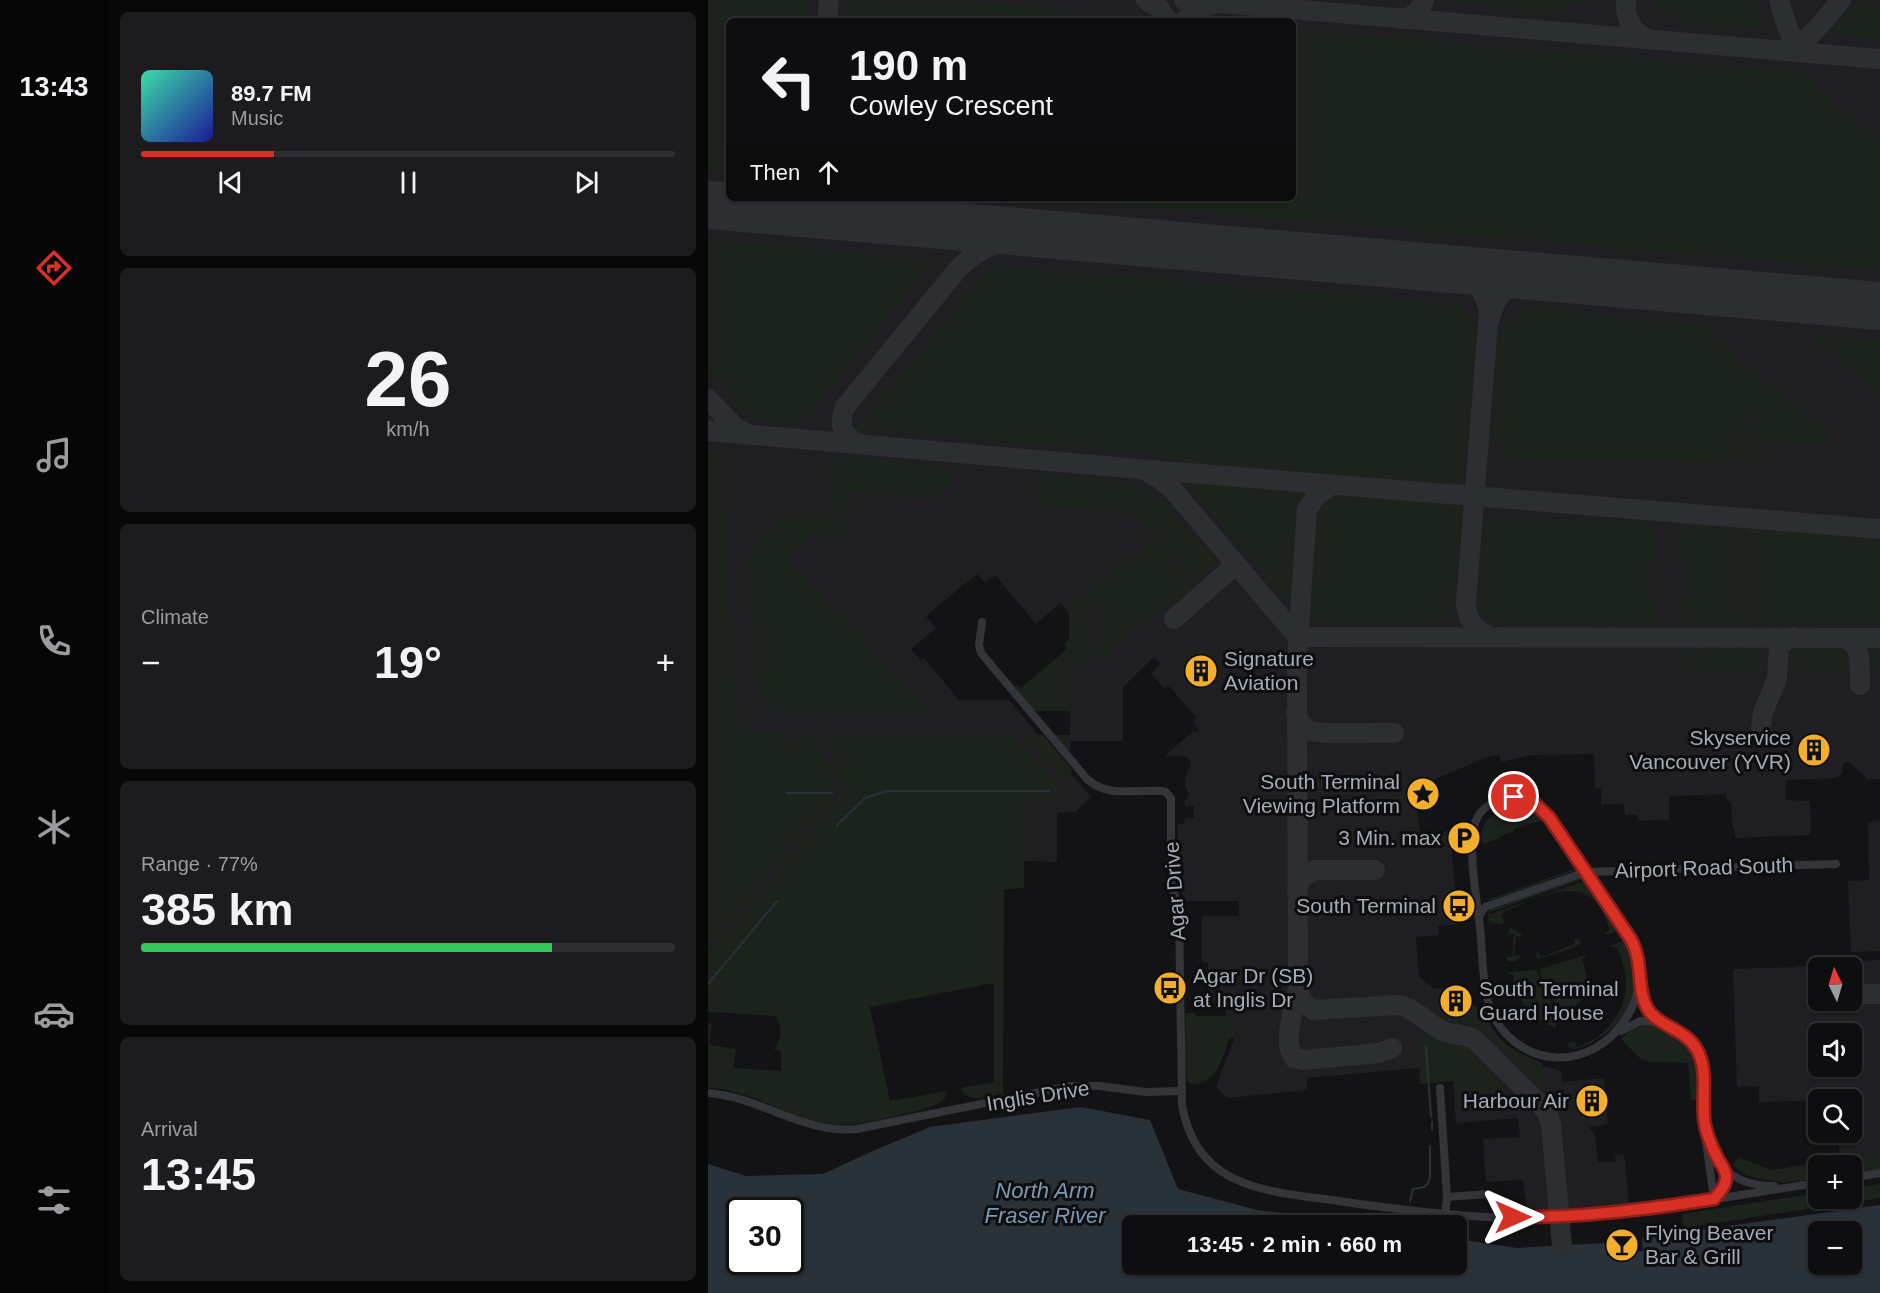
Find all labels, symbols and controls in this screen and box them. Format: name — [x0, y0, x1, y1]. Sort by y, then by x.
icon: left — [750, 42, 828, 120]
text: 190 m — [849, 42, 968, 89]
text: 13:43 — [19, 72, 89, 102]
text: 89.7 FM — [231, 81, 312, 106]
text: Cowley Crescent — [849, 91, 1053, 121]
text: Music — [231, 107, 283, 129]
icon: ahead — [812, 156, 845, 189]
text: Then — [750, 160, 800, 185]
icon: previous — [214, 166, 247, 199]
icon: pause — [392, 166, 425, 199]
icon: next — [570, 166, 603, 199]
icon: directions — [33, 247, 75, 289]
text: 26 — [365, 335, 451, 423]
text: km/h — [386, 418, 430, 440]
icon: music — [33, 434, 75, 476]
text: Climate — [141, 606, 209, 628]
icon: phone — [33, 620, 75, 662]
text: 19° — [374, 637, 442, 688]
text: − — [141, 644, 160, 681]
text: + — [656, 644, 675, 681]
place label: Signature Aviation — [1224, 647, 1314, 694]
building icon: Signature Aviation — [1183, 653, 1219, 689]
place label: Skyservice Vancouver (YVR) — [1629, 726, 1791, 773]
building icon: Skyservice Vancouver (YVR) — [1796, 732, 1832, 768]
place label: South Terminal Viewing Platform — [1243, 770, 1400, 817]
pin — [1488, 771, 1539, 822]
place icon: South Terminal Viewing Platform — [1405, 776, 1441, 812]
icon: arrive — [1497, 780, 1530, 813]
icon: climate — [33, 806, 75, 848]
parking icon: 3 Min. max — [1446, 820, 1482, 856]
place label: 3 Min. max — [1338, 826, 1441, 849]
street label: Agar Drive — [1160, 841, 1189, 941]
text: Range · 77% — [141, 853, 258, 875]
street label: Airport Road South — [1614, 853, 1794, 882]
text: 385 km — [141, 884, 294, 935]
bus stop icon: South Terminal — [1441, 888, 1477, 924]
place label: South Terminal — [1296, 894, 1436, 917]
north arrow — [1808, 957, 1862, 1011]
map controls — [1808, 957, 1862, 1275]
place label: Agar Dr (SB) at Inglis Dr — [1193, 964, 1313, 1011]
bus stop icon: Agar Dr (SB) at Inglis Dr — [1152, 970, 1188, 1006]
place label: South Terminal Guard House — [1479, 977, 1619, 1024]
building icon: South Terminal Guard House — [1438, 983, 1474, 1019]
icon: car — [33, 993, 75, 1035]
button: sound — [1808, 1023, 1862, 1077]
street label: Inglis Drive — [985, 1076, 1091, 1115]
building icon: Harbour Air — [1574, 1083, 1610, 1119]
place label: Harbour Air — [1463, 1089, 1569, 1112]
button: search — [1808, 1089, 1862, 1143]
text: Arrival — [141, 1118, 198, 1140]
text: 13:45 — [141, 1149, 256, 1200]
button: + — [1808, 1155, 1862, 1209]
water label: North Arm Fraser River — [984, 1178, 1107, 1228]
icon: filters — [33, 1179, 75, 1221]
position arrow — [1481, 1185, 1545, 1249]
speed limit sign: 30 — [726, 1197, 804, 1275]
place label: Flying Beaver Bar & Grill — [1645, 1221, 1773, 1268]
button: − — [1808, 1221, 1862, 1275]
bar icon: Flying Beaver Bar & Grill — [1604, 1227, 1640, 1263]
text: 13:45 · 2 min · 660 m — [1187, 1232, 1402, 1257]

